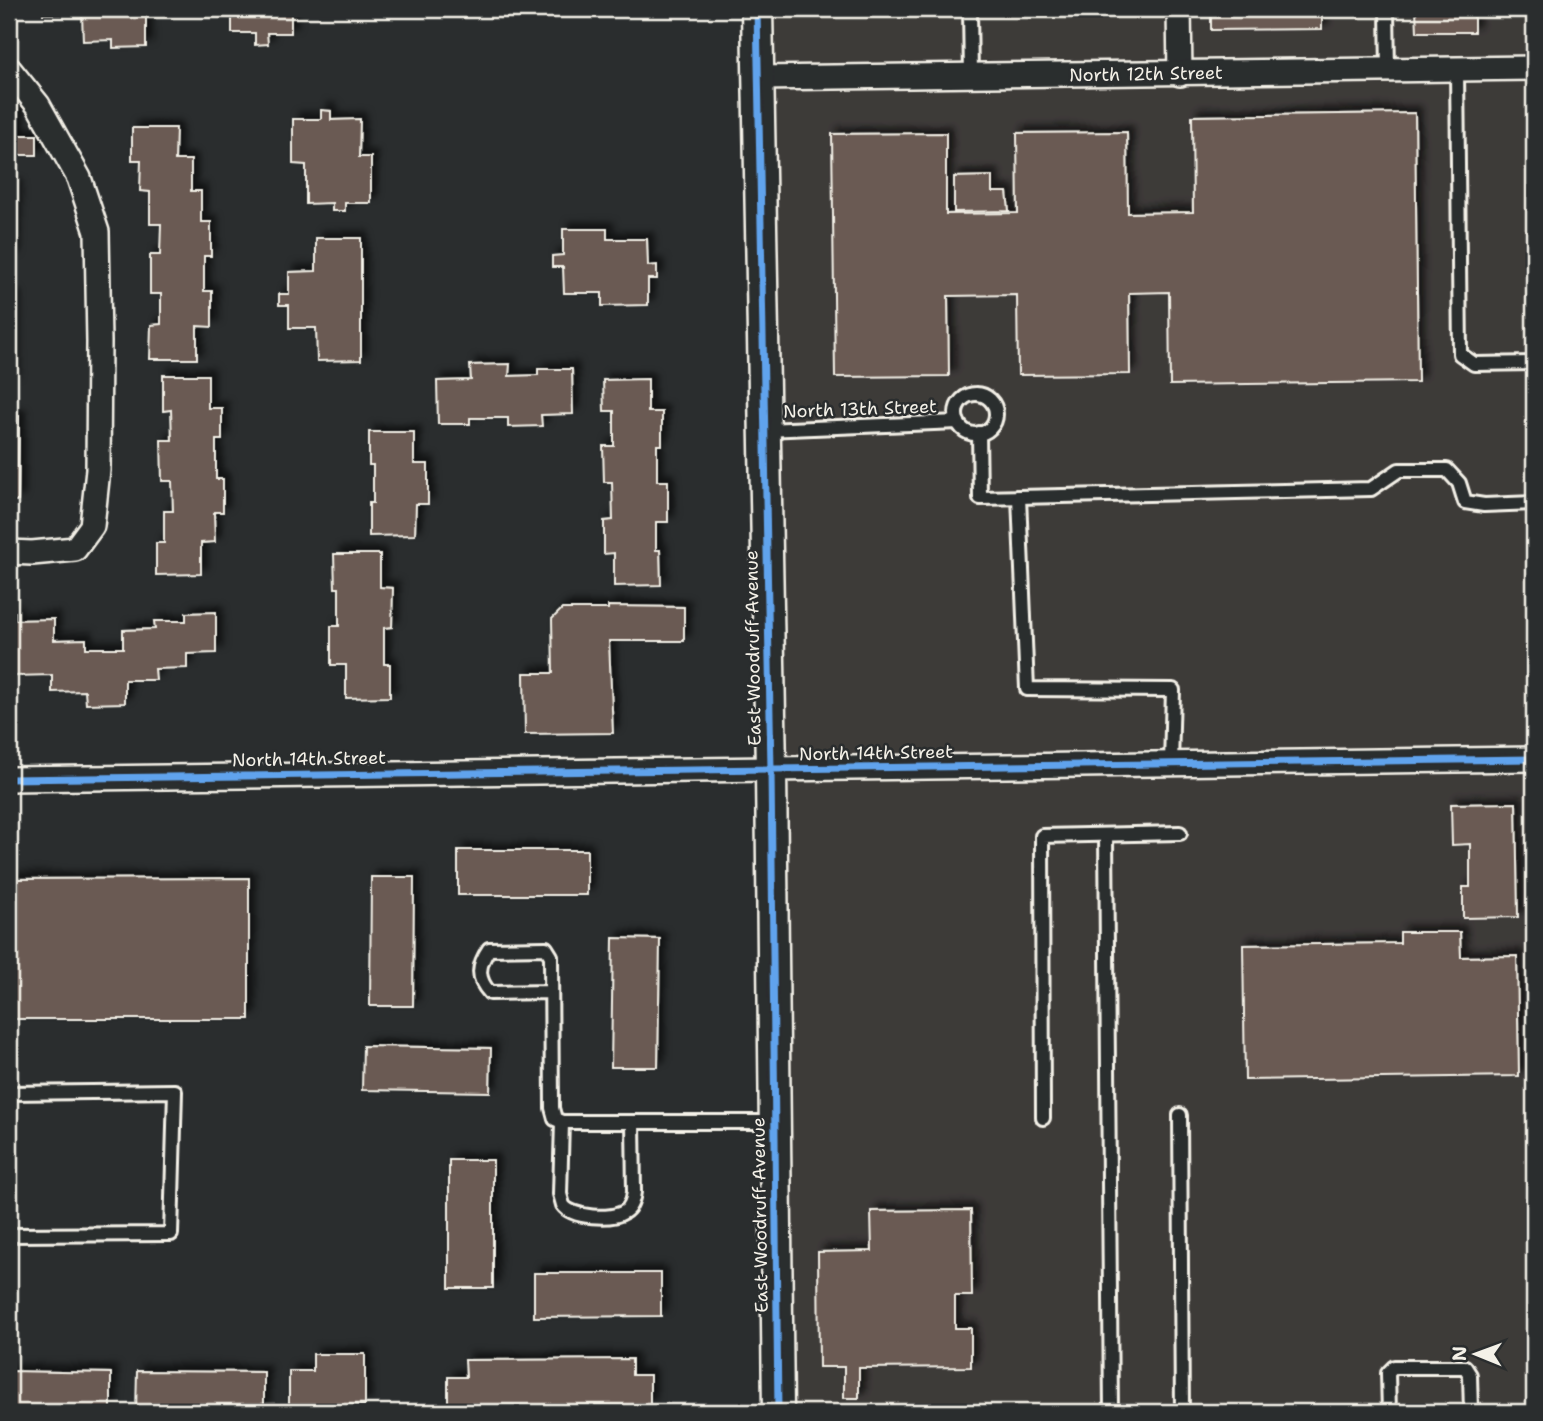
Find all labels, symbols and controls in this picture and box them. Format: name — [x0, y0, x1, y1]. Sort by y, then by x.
street label: North 12th Street — [1069, 61, 1223, 87]
street label: North 13th Street — [783, 394, 938, 424]
street label: East Woodruff Avenue — [739, 550, 767, 746]
street label: North 14th Street — [799, 740, 953, 766]
street label: North 14th Street — [232, 746, 386, 772]
street label: East Woodruff Avenue — [746, 1117, 774, 1313]
north arrow — [1442, 1320, 1512, 1390]
text: N — [1447, 1346, 1472, 1361]

